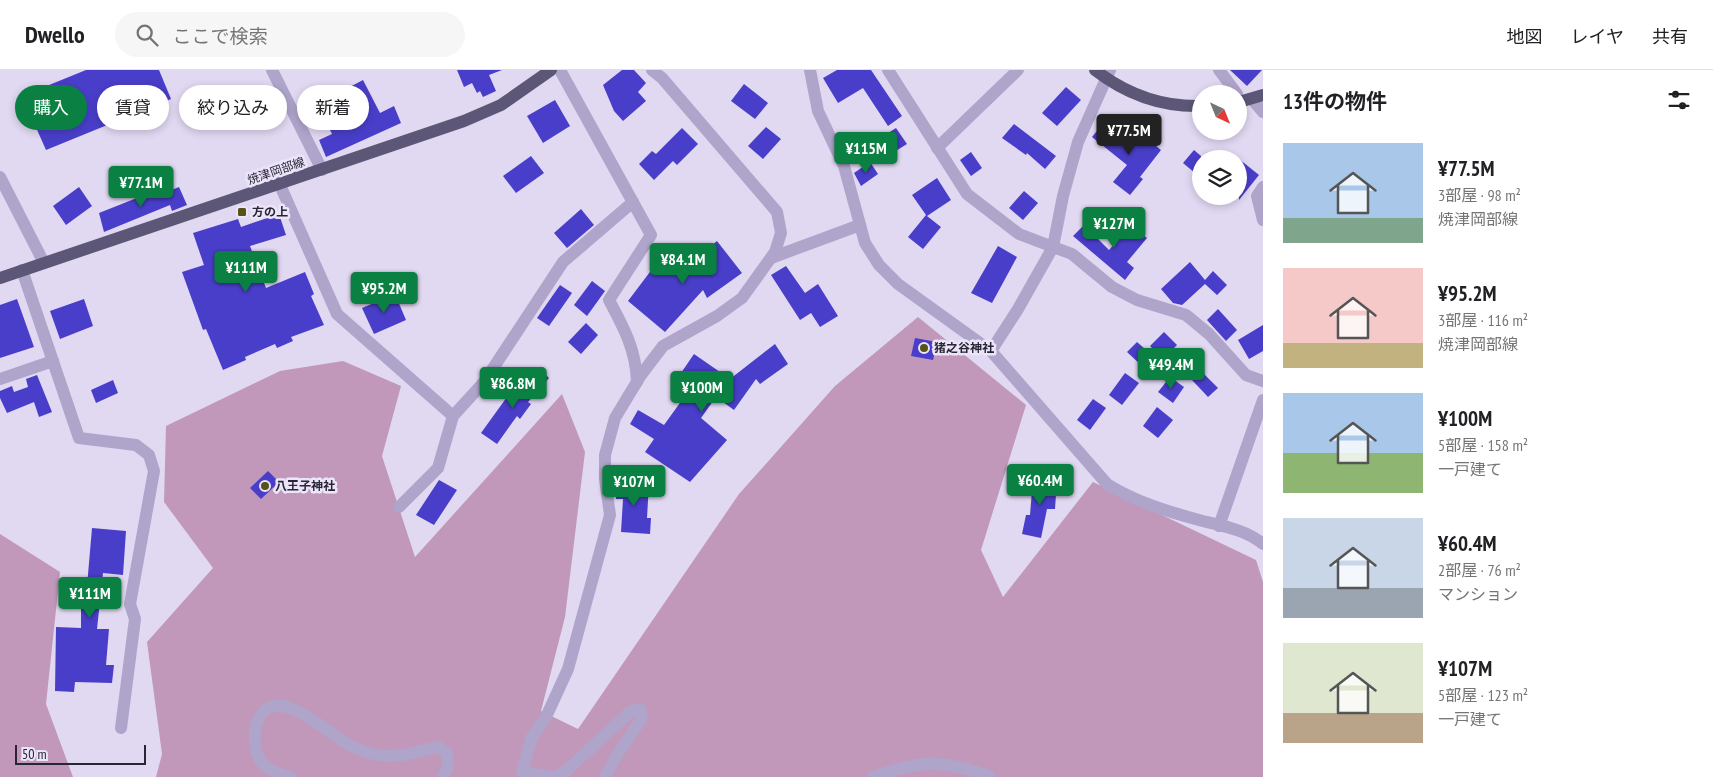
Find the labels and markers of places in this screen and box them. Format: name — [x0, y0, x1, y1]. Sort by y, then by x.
pin: ¥77.5M — [1088, 114, 1170, 156]
pin: ¥115M — [831, 132, 901, 174]
pin: ¥77.1M — [100, 166, 182, 208]
place label: 方の上 — [252, 204, 288, 219]
marker: 方の上 — [236, 206, 248, 218]
pin: ¥127M — [1079, 206, 1149, 249]
pin: ¥84.1M — [642, 242, 724, 285]
pin: ¥111M — [211, 250, 281, 293]
pin: ¥95.2M — [343, 272, 425, 314]
place label: 猪之谷神社 — [934, 340, 994, 355]
marker: 猪之谷神社 — [918, 342, 930, 354]
pin: ¥49.4M — [1130, 348, 1212, 390]
pin: ¥86.8M — [472, 366, 554, 409]
pin: ¥100M — [667, 370, 737, 413]
pin: ¥107M — [599, 464, 669, 507]
pin: ¥60.4M — [999, 464, 1081, 506]
place label: 八王子神社 — [275, 478, 335, 493]
marker: 八王子神社 — [259, 480, 271, 492]
pin: ¥111M — [55, 576, 125, 619]

